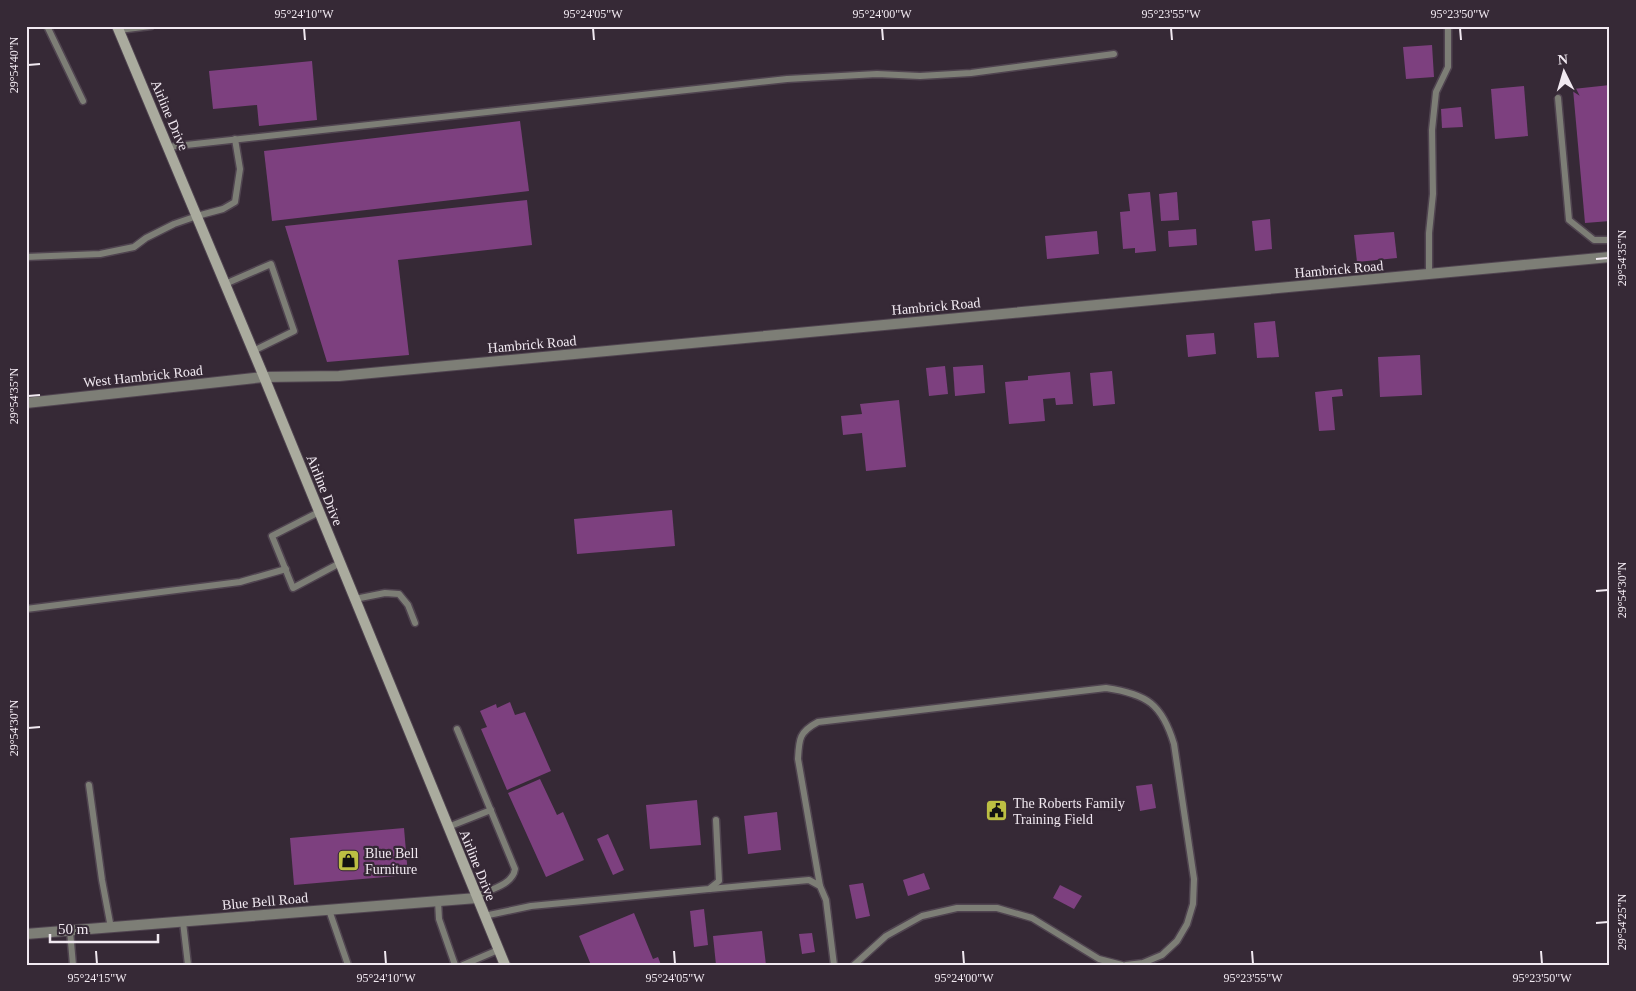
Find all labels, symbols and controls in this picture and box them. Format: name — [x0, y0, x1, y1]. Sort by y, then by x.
text: 95°24'10"W — [274, 7, 334, 21]
text: 95°24'05"W — [563, 7, 623, 21]
text: 95°24'00"W — [852, 7, 912, 21]
text: 95°23'55"W — [1141, 7, 1201, 21]
text: 95°23'50"W — [1430, 7, 1490, 21]
text: 29°54'40"N — [7, 36, 21, 93]
north arrow — [1538, 48, 1588, 98]
text: N — [1557, 52, 1569, 67]
street label: Airline Drive — [148, 78, 191, 153]
text: 29°54'35"N — [1615, 229, 1629, 286]
street label: Hambrick Road — [1294, 258, 1384, 281]
street label: Hambrick Road — [891, 295, 981, 318]
street label: Hambrick Road — [487, 333, 577, 356]
street label: West Hambrick Road — [83, 363, 204, 390]
text: 29°54'35"N — [7, 367, 21, 424]
street label: Airline Drive — [304, 453, 346, 528]
text: 29°54'30"N — [1615, 561, 1629, 618]
text: 29°54'30"N — [7, 699, 21, 756]
place label: The Roberts Family Training Field — [1013, 796, 1125, 827]
public building icon: The Roberts Family Training Field — [985, 799, 1009, 823]
street label: Airline Drive — [457, 828, 499, 903]
place label: Blue Bell Furniture — [365, 846, 418, 877]
shop icon: Blue Bell Furniture — [337, 849, 361, 873]
street label: Blue Bell Road — [221, 890, 309, 913]
text: 29°54'25"N — [1615, 893, 1629, 950]
scale bar — [50, 911, 158, 943]
text: 50 m — [58, 921, 89, 937]
text: 95°24'15"W — [67, 971, 127, 985]
text: 95°24'10"W — [356, 971, 416, 985]
text: 95°24'05"W — [645, 971, 705, 985]
text: 95°24'00"W — [934, 971, 994, 985]
text: 95°23'55"W — [1223, 971, 1283, 985]
text: 95°23'50"W — [1512, 971, 1572, 985]

